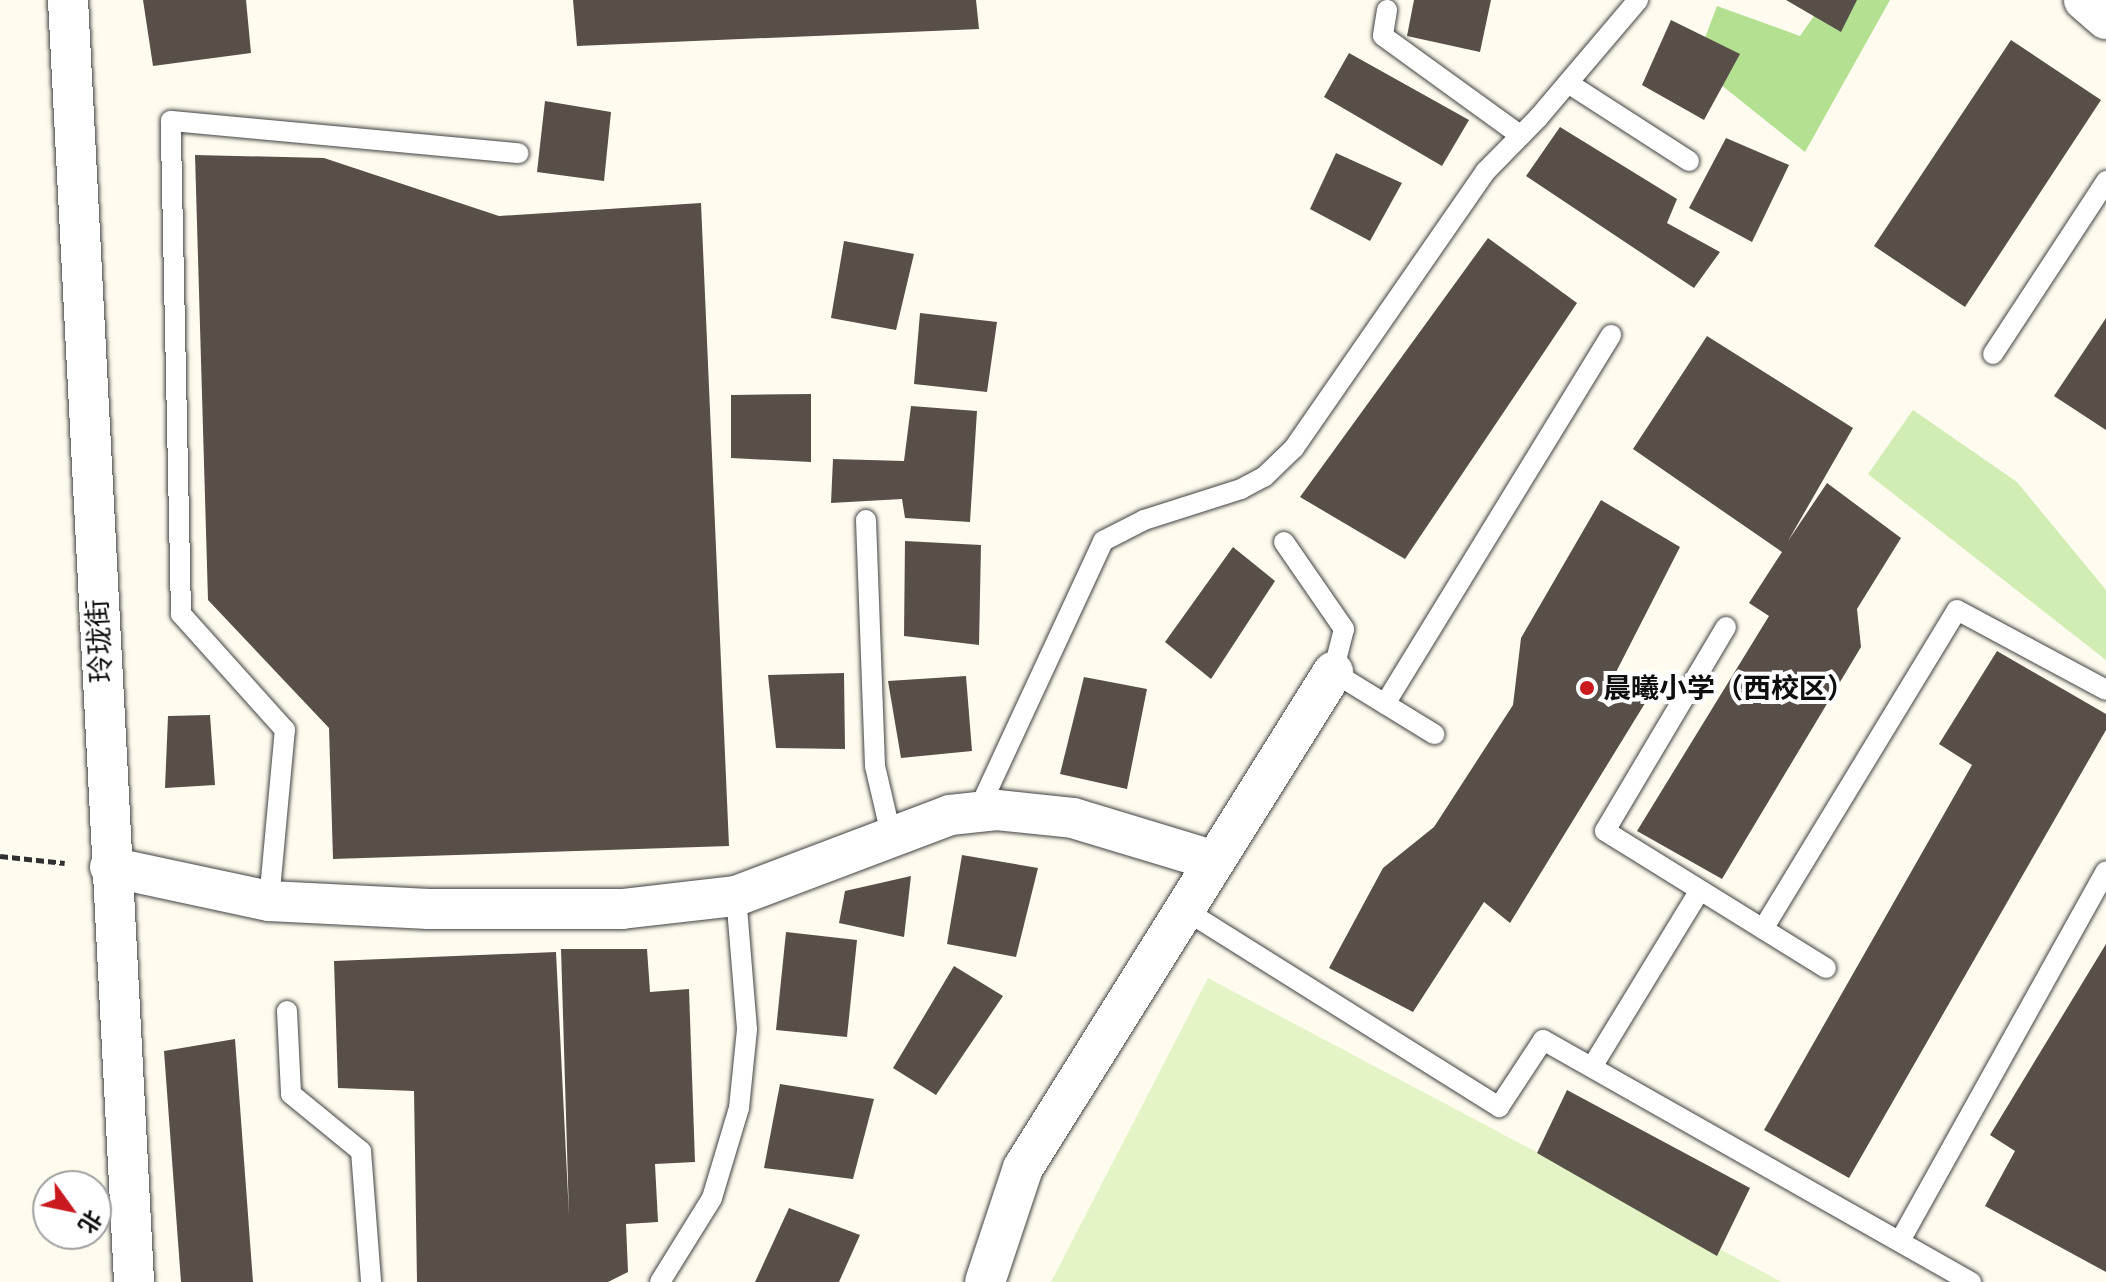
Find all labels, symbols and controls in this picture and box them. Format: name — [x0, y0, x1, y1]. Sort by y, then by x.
street label: 玲珑街 — [80, 598, 118, 684]
place label: 晨曦小学（西校区） — [1603, 671, 1855, 705]
marker: 晨曦小学（西校区） — [1578, 679, 1596, 697]
north arrow — [32, 1170, 112, 1250]
text: 北 — [72, 1205, 109, 1239]

